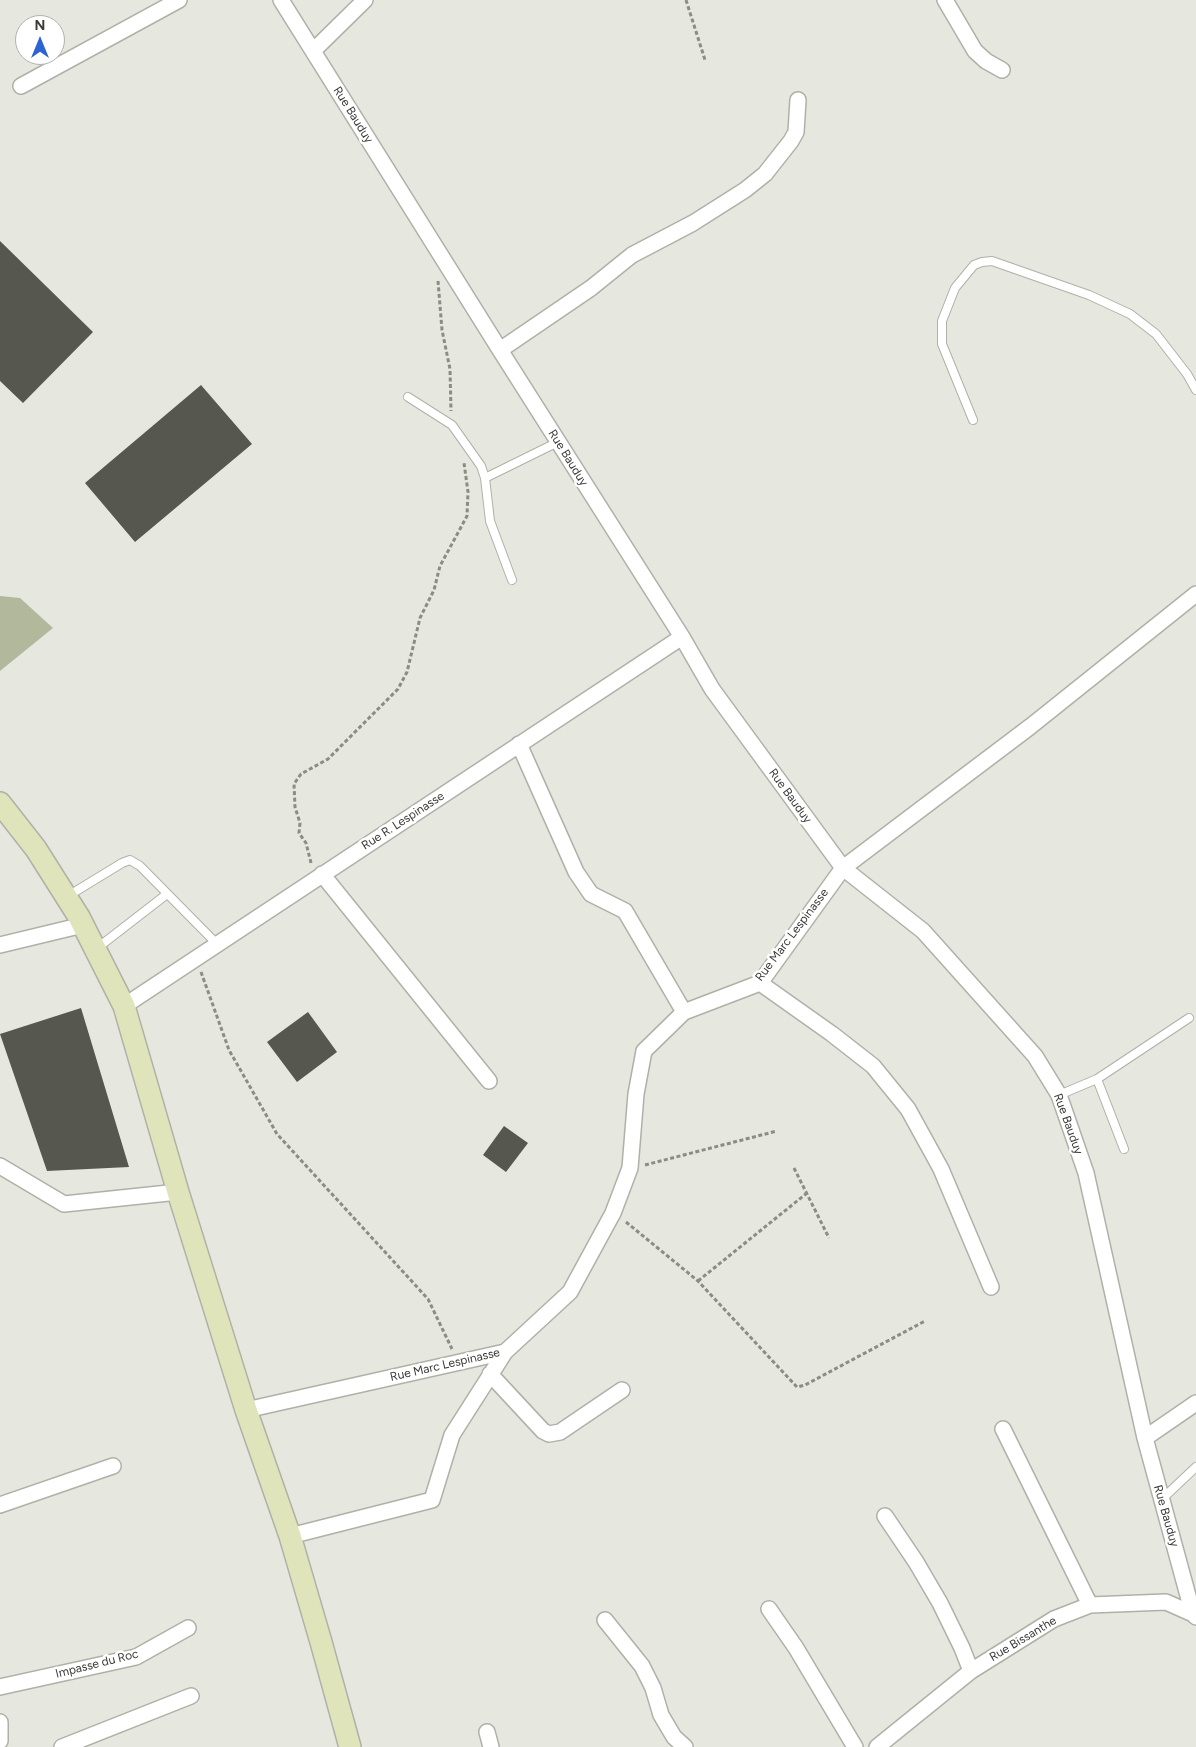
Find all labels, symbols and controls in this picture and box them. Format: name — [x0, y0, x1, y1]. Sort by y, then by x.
north arrow — [15, 15, 65, 65]
text: N — [35, 17, 45, 34]
street label: Rue Bauduy — [330, 84, 376, 146]
street label: Rue Bauduy — [545, 427, 591, 489]
street label: Rue Bauduy — [765, 766, 815, 826]
street label: Rue R. Lespinasse — [359, 789, 447, 853]
street label: Rue Marc Lespinasse — [752, 886, 832, 984]
street label: Rue Bauduy — [1050, 1092, 1086, 1156]
street label: Rue Marc Lespinasse — [389, 1345, 501, 1385]
street label: Rue Bauduy — [1150, 1483, 1182, 1549]
street label: Rue Bissanthe — [987, 1613, 1059, 1665]
street label: Impasse du Roc — [54, 1647, 140, 1681]

